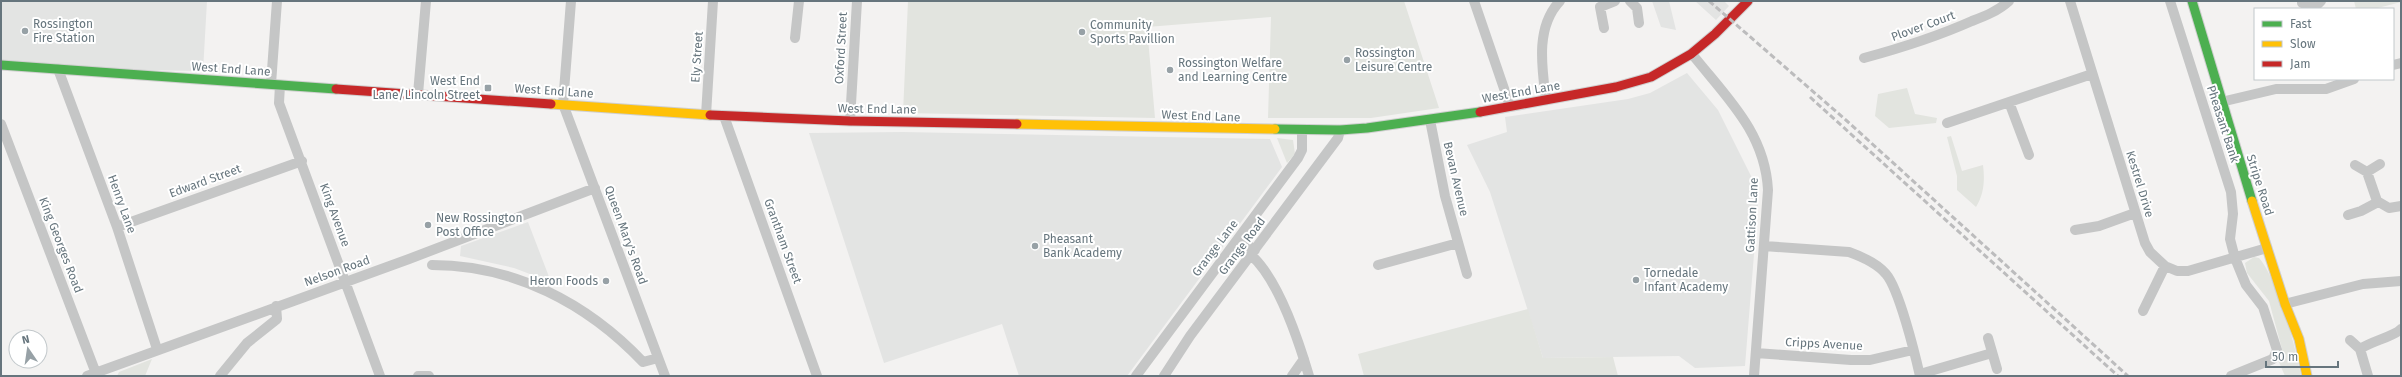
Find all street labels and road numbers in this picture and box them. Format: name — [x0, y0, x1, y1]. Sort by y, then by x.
street label: Plover Court — [1889, 8, 1957, 44]
street label: Oxford Street — [832, 11, 850, 84]
street label: Ely Street — [688, 30, 706, 83]
street label: West End Lane — [191, 59, 271, 79]
street label: West End Lane — [1481, 78, 1561, 106]
street label: West End Lane — [514, 81, 594, 101]
street label: Pheasant Bank — [2204, 84, 2242, 165]
street label: West End Lane — [837, 101, 917, 117]
street label: West End Lane — [1161, 108, 1241, 124]
street label: Bevan Avenue — [1441, 140, 1471, 218]
street label: Kestrel Drive — [2123, 149, 2157, 219]
street label: Stripe Road — [2244, 153, 2276, 217]
street label: Edward Street — [167, 161, 244, 200]
street label: Henry Lane — [105, 173, 139, 235]
street label: Gattison Lane — [1743, 177, 1761, 253]
street label: King Avenue — [317, 181, 353, 249]
street label: Queen Mary's Road — [602, 184, 650, 286]
street label: King Georges Road — [36, 195, 86, 295]
street label: Grantham Street — [761, 197, 805, 286]
street label: Grange Road — [1216, 214, 1268, 278]
street label: Grange Lane — [1189, 217, 1241, 279]
street label: Nelson Road — [302, 253, 372, 289]
street label: Cripps Avenue — [1785, 335, 1863, 353]

